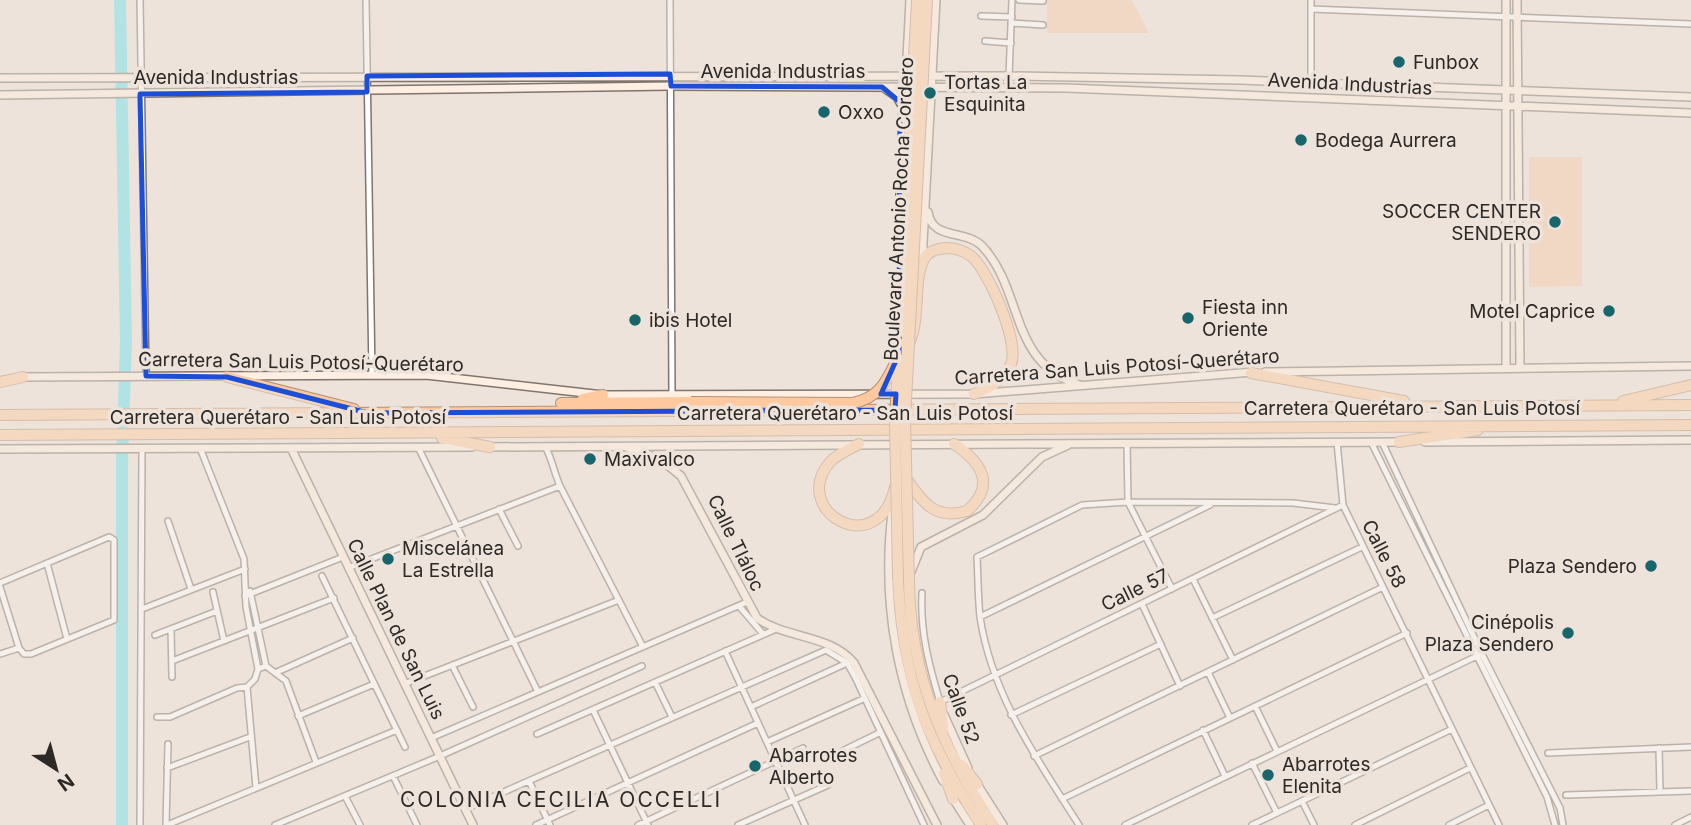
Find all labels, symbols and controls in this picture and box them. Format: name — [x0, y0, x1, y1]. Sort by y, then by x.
place label: Funbox — [1413, 51, 1479, 74]
marker: Funbox — [1391, 54, 1407, 70]
street label: Boulevard Antonio Rocha Cordero — [880, 56, 918, 362]
street label: Avenida Industrias — [701, 60, 865, 83]
street label: Avenida Industrias — [134, 66, 298, 89]
street label: Avenida Industrias — [1267, 68, 1433, 100]
place label: Tortas La Esquinita — [944, 71, 1027, 116]
marker: Tortas La Esquinita — [922, 85, 938, 101]
place label: Oxxo — [838, 101, 884, 124]
marker: Oxxo — [816, 104, 832, 120]
place label: Bodega Aurrera — [1315, 129, 1457, 152]
marker: Bodega Aurrera — [1293, 132, 1309, 148]
place label: SOCCER CENTER SENDERO — [1382, 200, 1541, 245]
marker: SOCCER CENTER SENDERO — [1547, 214, 1563, 230]
place label: Fiesta inn Oriente — [1202, 296, 1288, 341]
place label: Motel Caprice — [1469, 300, 1595, 323]
marker: Motel Caprice — [1601, 303, 1617, 319]
place label: ibis Hotel — [649, 309, 732, 332]
marker: Fiesta inn Oriente — [1180, 310, 1196, 326]
marker: ibis Hotel — [627, 312, 643, 328]
street label: Carretera San Luis Potosí-Querétaro — [954, 344, 1280, 390]
street label: Carretera San Luis Potosí-Querétaro — [138, 348, 464, 376]
street label: Carretera Querétaro - San Luis Potosí — [1244, 397, 1581, 420]
street label: Carretera Querétaro - San Luis Potosí — [677, 402, 1014, 425]
street label: Carretera Querétaro - San Luis Potosí — [110, 406, 447, 429]
place label: Maxivalco — [604, 448, 695, 471]
marker: Maxivalco — [582, 451, 598, 467]
street label: Calle Tláloc — [703, 491, 769, 595]
street label: Calle 58 — [1357, 516, 1411, 592]
street label: Calle Plan de San Luis — [342, 535, 450, 723]
place label: Miscelánea La Estrella — [402, 537, 504, 582]
marker: Miscelánea La Estrella — [380, 551, 396, 567]
place label: Plaza Sendero — [1508, 555, 1637, 578]
marker: Plaza Sendero — [1643, 558, 1659, 574]
street label: Calle 57 — [1097, 564, 1173, 616]
place label: Cinépolis Plaza Sendero — [1425, 611, 1554, 656]
marker: Cinépolis Plaza Sendero — [1560, 625, 1576, 641]
street label: Calle 52 — [938, 671, 984, 747]
north arrow — [21, 734, 91, 804]
place label: Abarrotes Alberto — [769, 744, 857, 789]
place label: Abarrotes Elenita — [1282, 753, 1370, 798]
marker: Abarrotes Alberto — [747, 758, 763, 774]
marker: Abarrotes Elenita — [1260, 767, 1276, 783]
text: N — [53, 769, 78, 796]
district label: COLONIA CECILIA OCCELLI — [400, 787, 722, 812]

